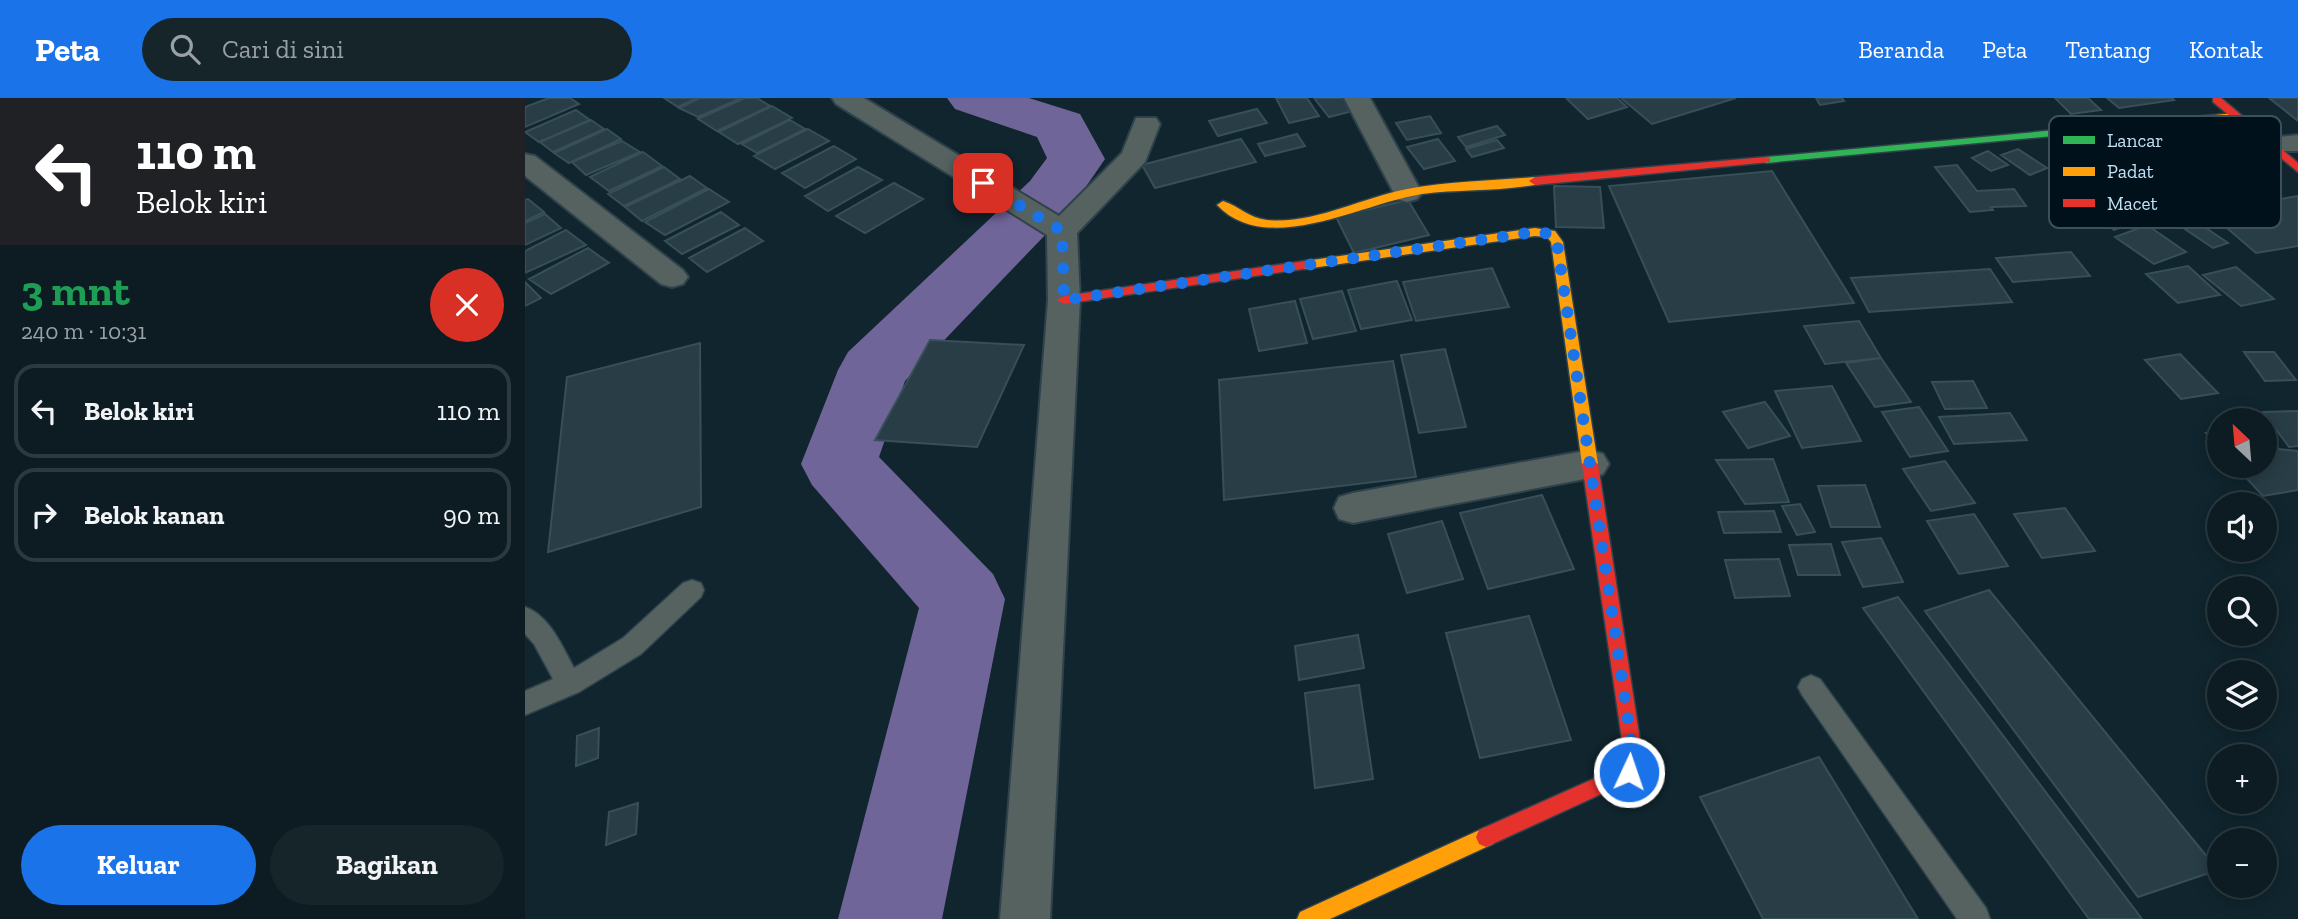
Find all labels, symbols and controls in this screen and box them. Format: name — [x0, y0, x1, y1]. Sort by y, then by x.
search box — [142, 18, 632, 81]
text: Peta — [35, 30, 100, 69]
icon: search — [166, 30, 204, 68]
text: Cari di sini — [222, 33, 344, 65]
text: Beranda — [1858, 35, 1944, 64]
text: Peta — [1982, 35, 2027, 64]
text: Tentang — [2065, 35, 2151, 64]
text: Kontak — [2189, 35, 2263, 64]
legend — [2049, 116, 2281, 228]
text: 110 m — [136, 123, 256, 182]
icon: left — [21, 126, 112, 217]
text: Lancar — [2107, 129, 2163, 152]
pin — [953, 153, 1013, 213]
text: Padat — [2107, 160, 2154, 183]
icon: arrive — [964, 164, 1002, 202]
text: Belok kiri — [136, 183, 267, 221]
text: Macet — [2107, 192, 2158, 215]
text: 3 mnt — [21, 265, 130, 316]
button: close — [430, 268, 504, 342]
text: 240 m · 10:31 — [21, 317, 146, 345]
icon: left — [25, 392, 63, 430]
text: Belok kiri — [84, 395, 194, 427]
text: 110 m — [437, 395, 500, 427]
north arrow — [2207, 408, 2277, 478]
map controls — [2207, 408, 2277, 898]
button: sound — [2207, 492, 2277, 562]
icon: right — [25, 496, 63, 534]
text: Belok kanan — [84, 499, 225, 531]
text: 90 m — [443, 499, 500, 531]
button: search — [2207, 576, 2277, 646]
button: layers — [2207, 660, 2277, 730]
position arrow — [1592, 735, 1666, 809]
button: + — [2207, 744, 2277, 814]
button: Keluar — [21, 825, 256, 905]
button: Bagikan — [270, 825, 504, 905]
button: − — [2207, 828, 2277, 898]

